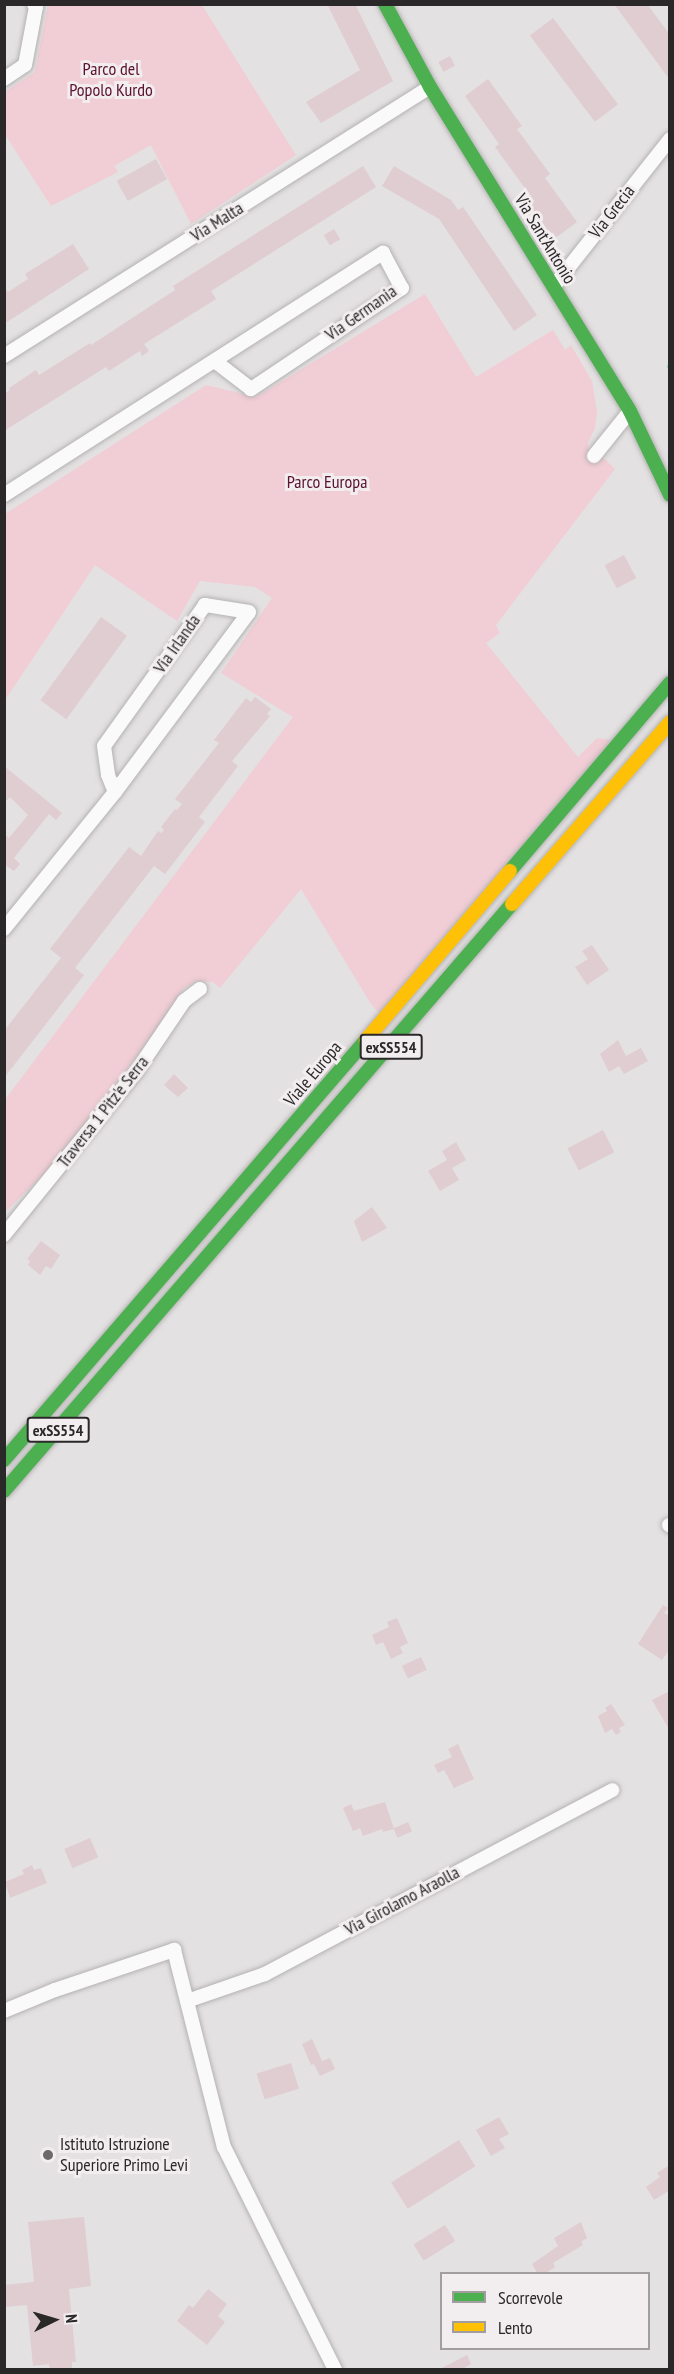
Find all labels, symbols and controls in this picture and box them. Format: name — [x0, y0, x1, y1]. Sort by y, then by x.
park label: Parco del Popolo Kurdo — [69, 59, 153, 101]
street label: Via Grecia — [584, 181, 640, 243]
street label: Via Sant'Antonio — [510, 190, 580, 288]
street label: Via Malta — [187, 197, 247, 247]
street label: Via Germania — [321, 281, 401, 345]
park label: Parco Europa — [287, 471, 367, 493]
street label: Via Irlanda — [149, 610, 205, 678]
road number: exSS554 — [360, 1034, 422, 1060]
street label: Viale Europa — [280, 1037, 346, 1111]
street label: Traversa 1 Pitz'e Serra — [53, 1052, 153, 1172]
road number: exSS554 — [26, 1417, 90, 1443]
street label: Via Girolamo Araolla — [341, 1862, 463, 1940]
place label: Istituto Istruzione Superiore Primo Levi — [60, 2134, 188, 2176]
marker: Istituto Istruzione Superiore Primo Levi — [41, 2148, 55, 2162]
legend — [440, 2272, 650, 2350]
text: Scorrevole — [498, 2286, 563, 2309]
north arrow — [24, 2290, 84, 2350]
text: N — [62, 2313, 82, 2324]
text: Lento — [498, 2316, 533, 2339]

